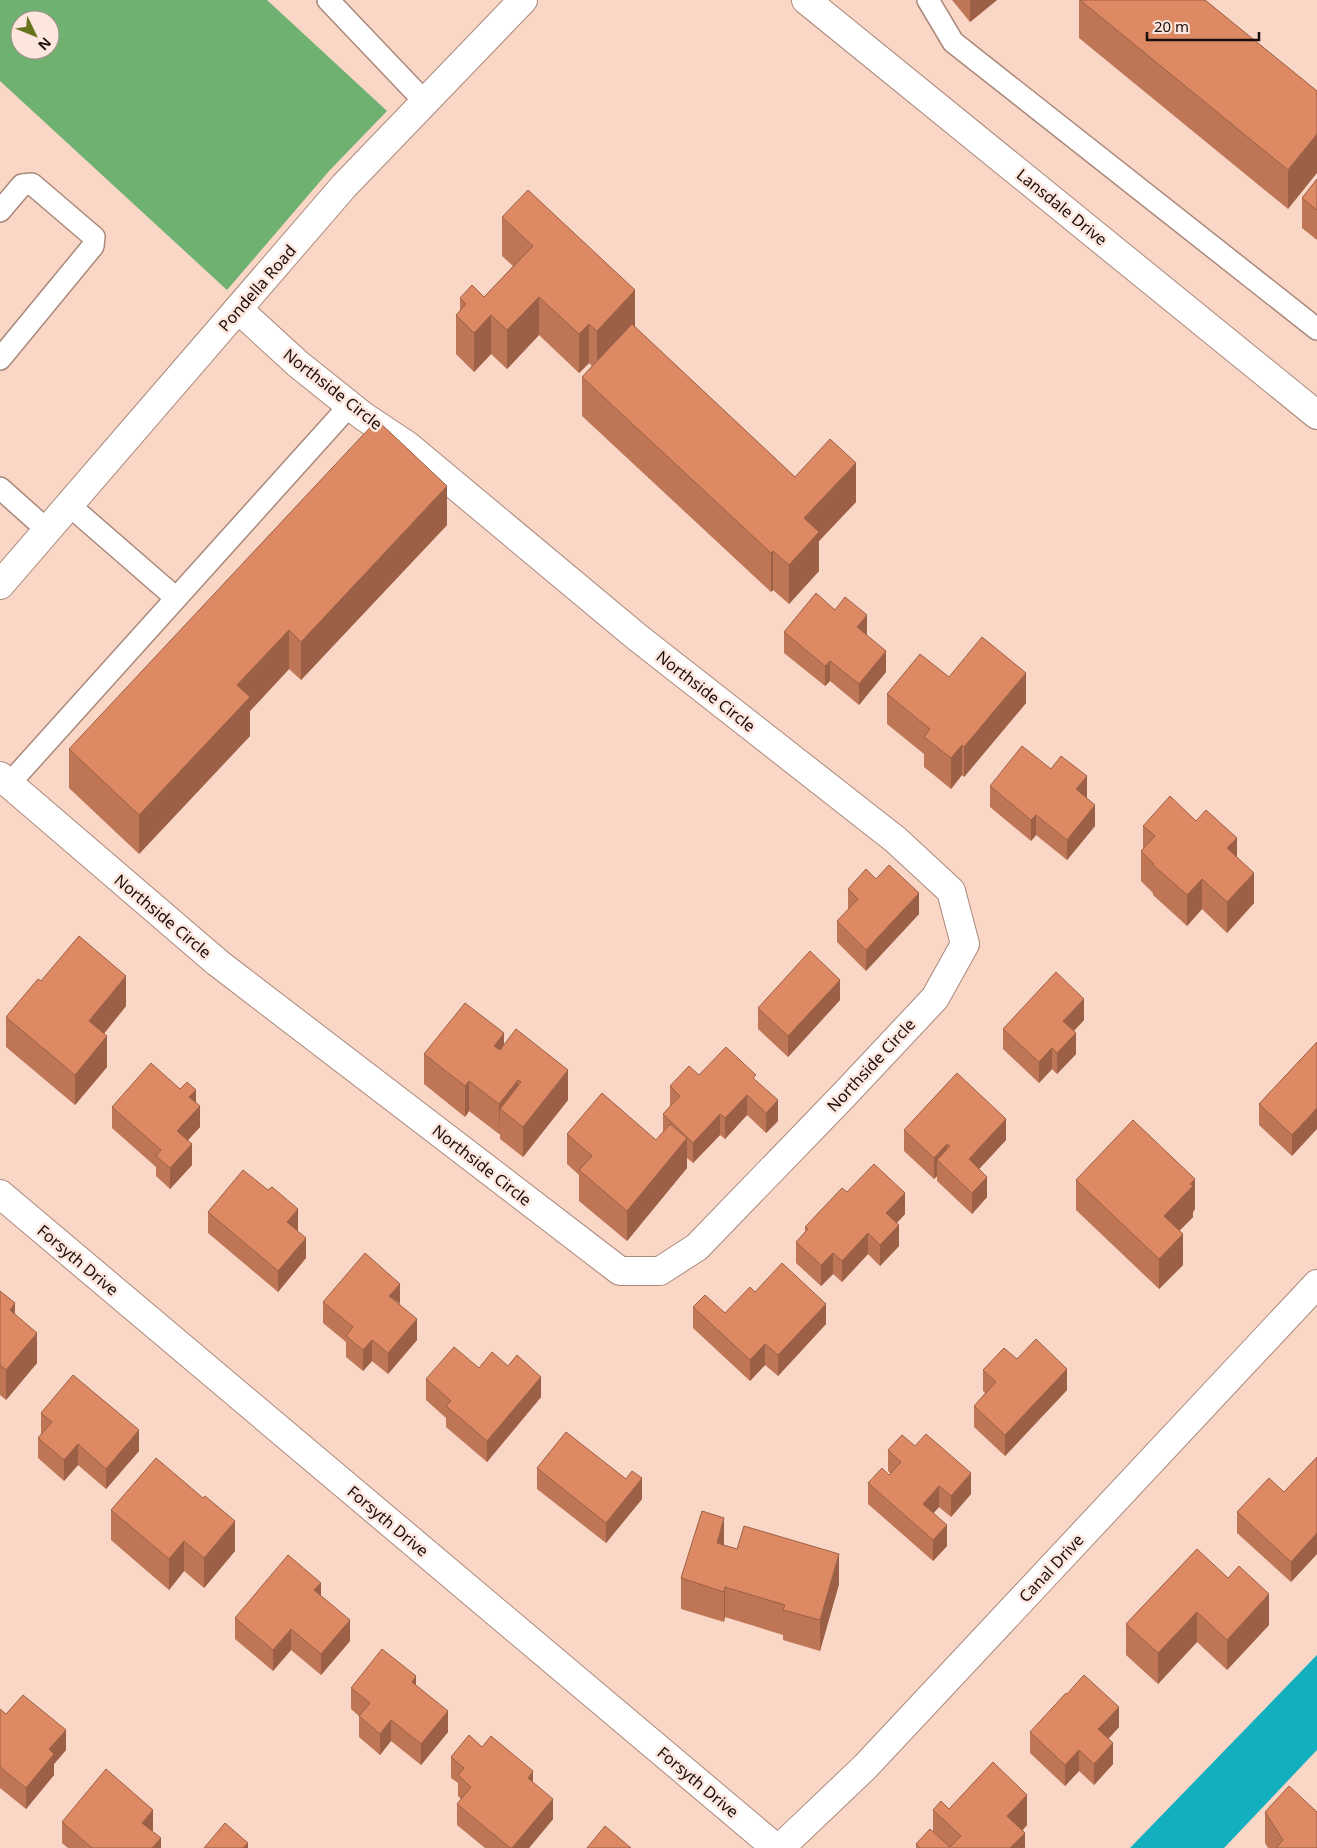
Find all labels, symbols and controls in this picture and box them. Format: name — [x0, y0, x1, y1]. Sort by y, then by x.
north arrow — [10, 10, 60, 60]
scale bar — [1147, 10, 1260, 42]
text: 20 m — [1154, 16, 1189, 36]
text: N — [34, 34, 56, 55]
street label: Lansdale Drive — [1012, 164, 1112, 250]
street label: Pondella Road — [213, 240, 301, 336]
street label: Northside Circle — [279, 343, 387, 435]
street label: Northside Circle — [652, 645, 760, 737]
street label: Northside Circle — [110, 869, 216, 963]
street label: Northside Circle — [822, 1014, 920, 1116]
street label: Northside Circle — [428, 1119, 536, 1211]
street label: Forsyth Drive — [33, 1219, 123, 1301]
street label: Forsyth Drive — [343, 1480, 433, 1562]
street label: Canal Drive — [1014, 1529, 1088, 1607]
street label: Forsyth Drive — [653, 1741, 743, 1823]

